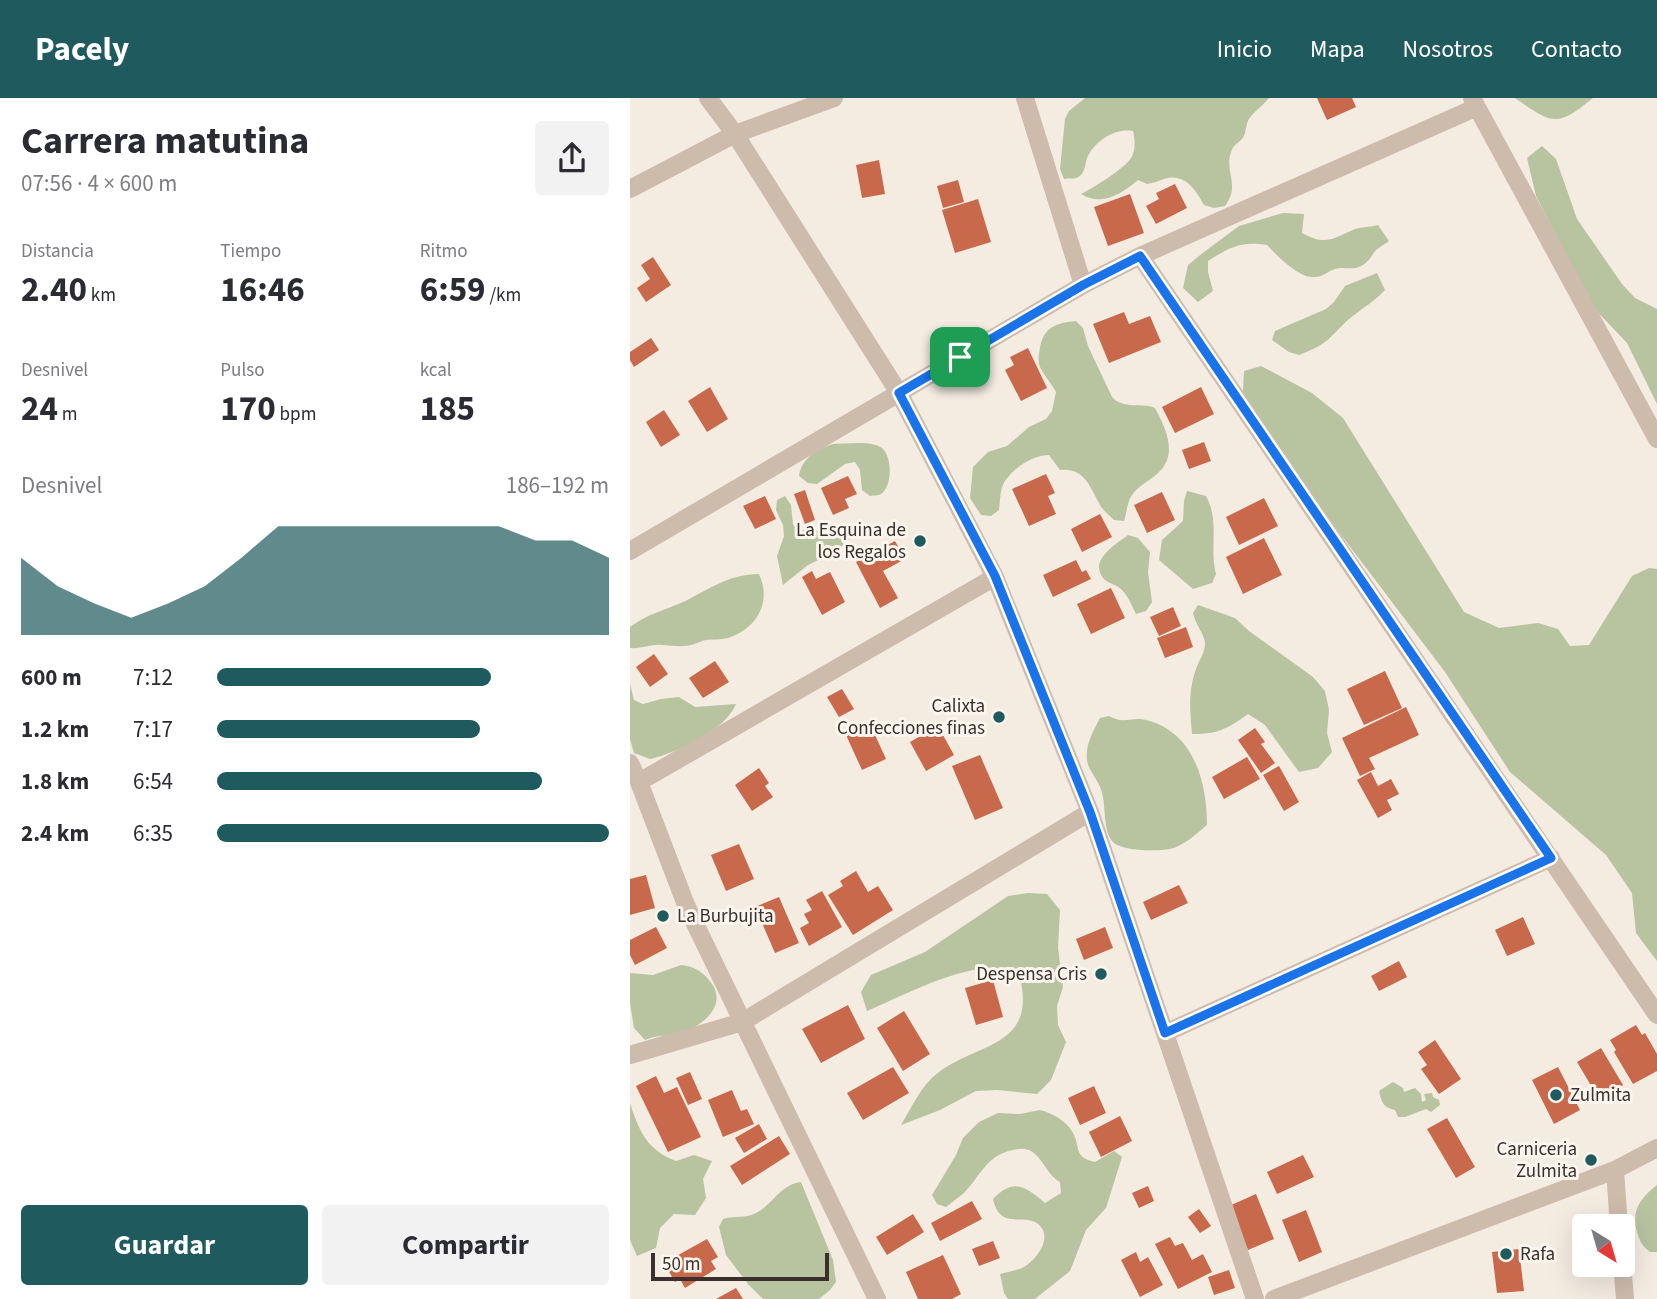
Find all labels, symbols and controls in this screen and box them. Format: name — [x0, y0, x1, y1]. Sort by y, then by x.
text: Pacely — [35, 26, 129, 73]
text: Inicio — [1217, 32, 1272, 67]
text: Mapa — [1310, 32, 1365, 67]
text: Nosotros — [1403, 32, 1493, 67]
text: Contacto — [1531, 32, 1622, 67]
text: Carrera matutina — [21, 114, 309, 168]
button: share — [535, 121, 609, 195]
text: 07:56 · 4 × 600 m — [21, 167, 177, 200]
text: Distancia — [21, 238, 94, 265]
text: Tiempo — [220, 238, 281, 265]
text: Ritmo — [420, 238, 468, 265]
text: 2.40 — [21, 265, 87, 315]
text: 16:46 — [220, 265, 305, 315]
text: 6:59 — [420, 265, 486, 315]
text: km — [87, 282, 116, 309]
text: /km — [486, 282, 521, 309]
pin — [930, 327, 990, 387]
icon: arrive — [941, 338, 979, 376]
text: Desnivel — [21, 357, 88, 384]
text: Pulso — [220, 357, 265, 384]
text: kcal — [420, 357, 452, 384]
text: 24 — [21, 384, 58, 434]
text: 170 — [220, 384, 276, 434]
text: 185 — [420, 384, 475, 434]
text: m — [58, 401, 78, 428]
text: bpm — [276, 401, 316, 428]
text: Desnivel — [21, 469, 102, 502]
text: 186–192 m — [506, 469, 609, 502]
place label: La Esquina de los Regalos — [796, 517, 906, 566]
marker: La Esquina de los Regalos — [912, 533, 928, 549]
text: 600 m — [21, 661, 82, 694]
text: 7:12 — [133, 661, 173, 694]
place label: Calixta Confecciones finas — [837, 693, 985, 742]
marker: Calixta Confecciones finas — [991, 709, 1007, 725]
text: 1.2 km — [21, 713, 89, 746]
text: 7:17 — [133, 713, 173, 746]
text: 1.8 km — [21, 765, 89, 798]
text: 6:54 — [133, 765, 173, 798]
text: 2.4 km — [21, 817, 89, 850]
text: 6:35 — [133, 817, 173, 850]
place label: La Burbujita — [677, 903, 774, 930]
marker: La Burbujita — [655, 908, 671, 924]
place label: Despensa Cris — [976, 961, 1087, 988]
marker: Despensa Cris — [1093, 966, 1109, 982]
place label: Zulmita — [1570, 1082, 1631, 1109]
marker: Zulmita — [1548, 1087, 1564, 1103]
place label: Carniceria Zulmita — [1496, 1136, 1577, 1185]
marker: Carniceria Zulmita — [1583, 1152, 1599, 1168]
button: Guardar — [21, 1205, 308, 1285]
button: Compartir — [322, 1205, 609, 1285]
north arrow — [1572, 1214, 1634, 1278]
map controls — [1572, 1214, 1635, 1277]
place label: Rafa — [1520, 1241, 1555, 1268]
marker: Rafa — [1498, 1246, 1514, 1262]
scale bar — [651, 1250, 830, 1282]
text: 50 m — [662, 1251, 700, 1278]

